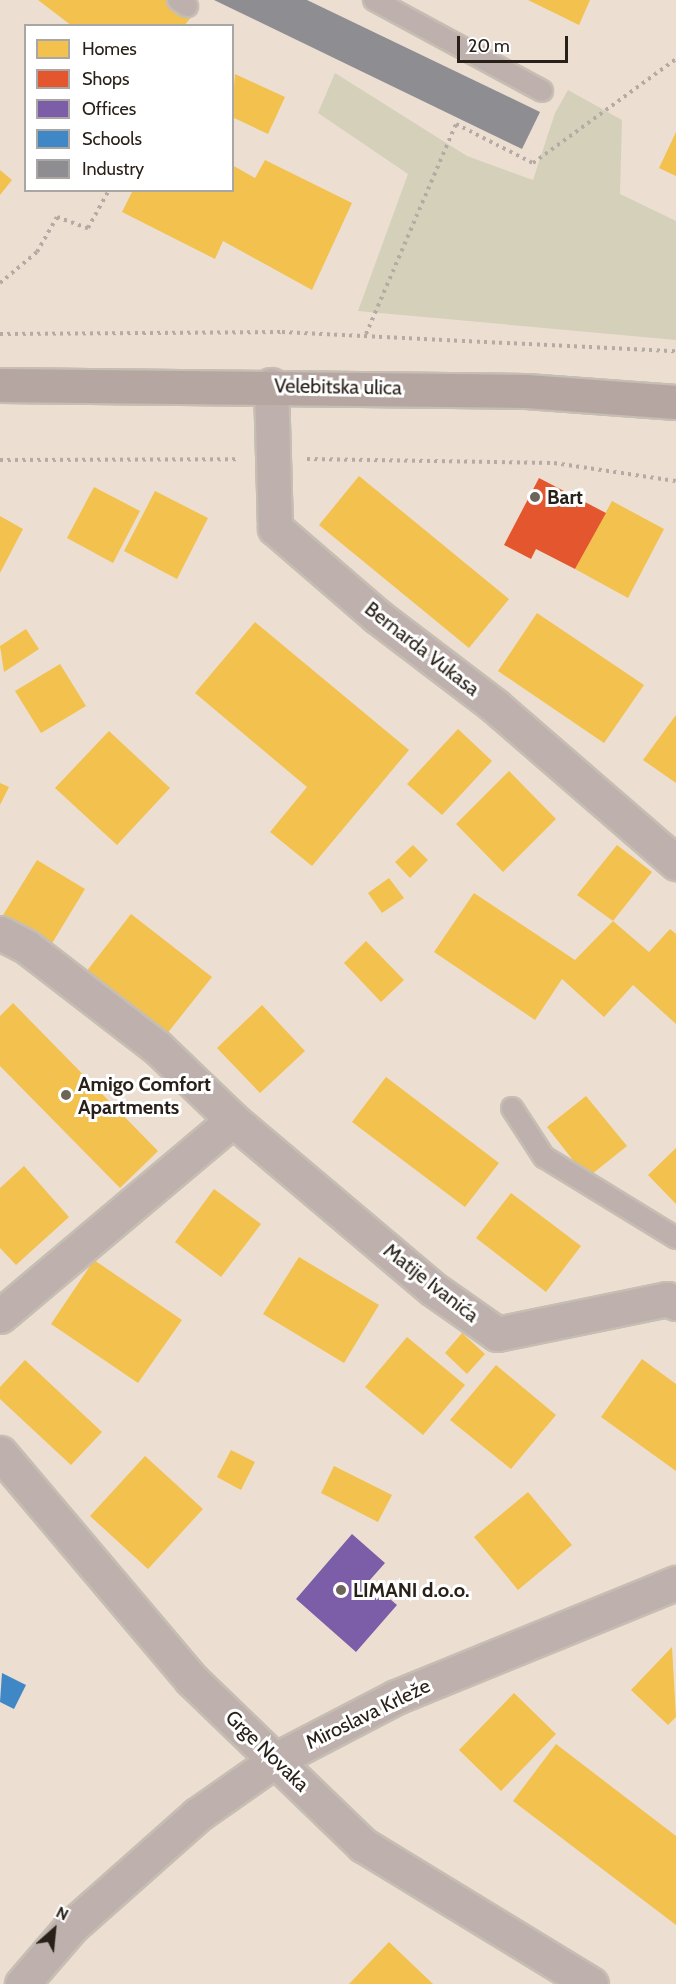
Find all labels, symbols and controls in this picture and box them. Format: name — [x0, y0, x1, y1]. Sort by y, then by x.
legend — [24, 24, 234, 192]
scale bar — [460, 24, 571, 62]
text: 20 m — [468, 35, 510, 57]
text: Homes — [82, 38, 137, 60]
text: Shops — [82, 68, 130, 90]
text: Offices — [82, 98, 136, 120]
text: Schools — [82, 128, 142, 150]
text: Industry — [82, 158, 144, 180]
street label: Velebitska ulica — [274, 374, 402, 400]
place label: Bart — [547, 485, 583, 509]
marker: Bart — [528, 490, 542, 504]
street label: Bernarda Vukasa — [360, 597, 484, 701]
place label: Amigo Comfort Apartments — [78, 1072, 211, 1119]
marker: Amigo Comfort Apartments — [59, 1088, 73, 1102]
street label: Matije Ivanića — [379, 1239, 483, 1327]
place label: LIMANI d.o.o. — [353, 1578, 470, 1602]
marker: LIMANI d.o.o. — [334, 1583, 348, 1597]
street label: Miroslava Krleže — [302, 1674, 434, 1754]
street label: Grge Novaka — [220, 1705, 314, 1797]
north arrow — [24, 1900, 84, 1960]
text: N — [53, 1902, 72, 1925]

